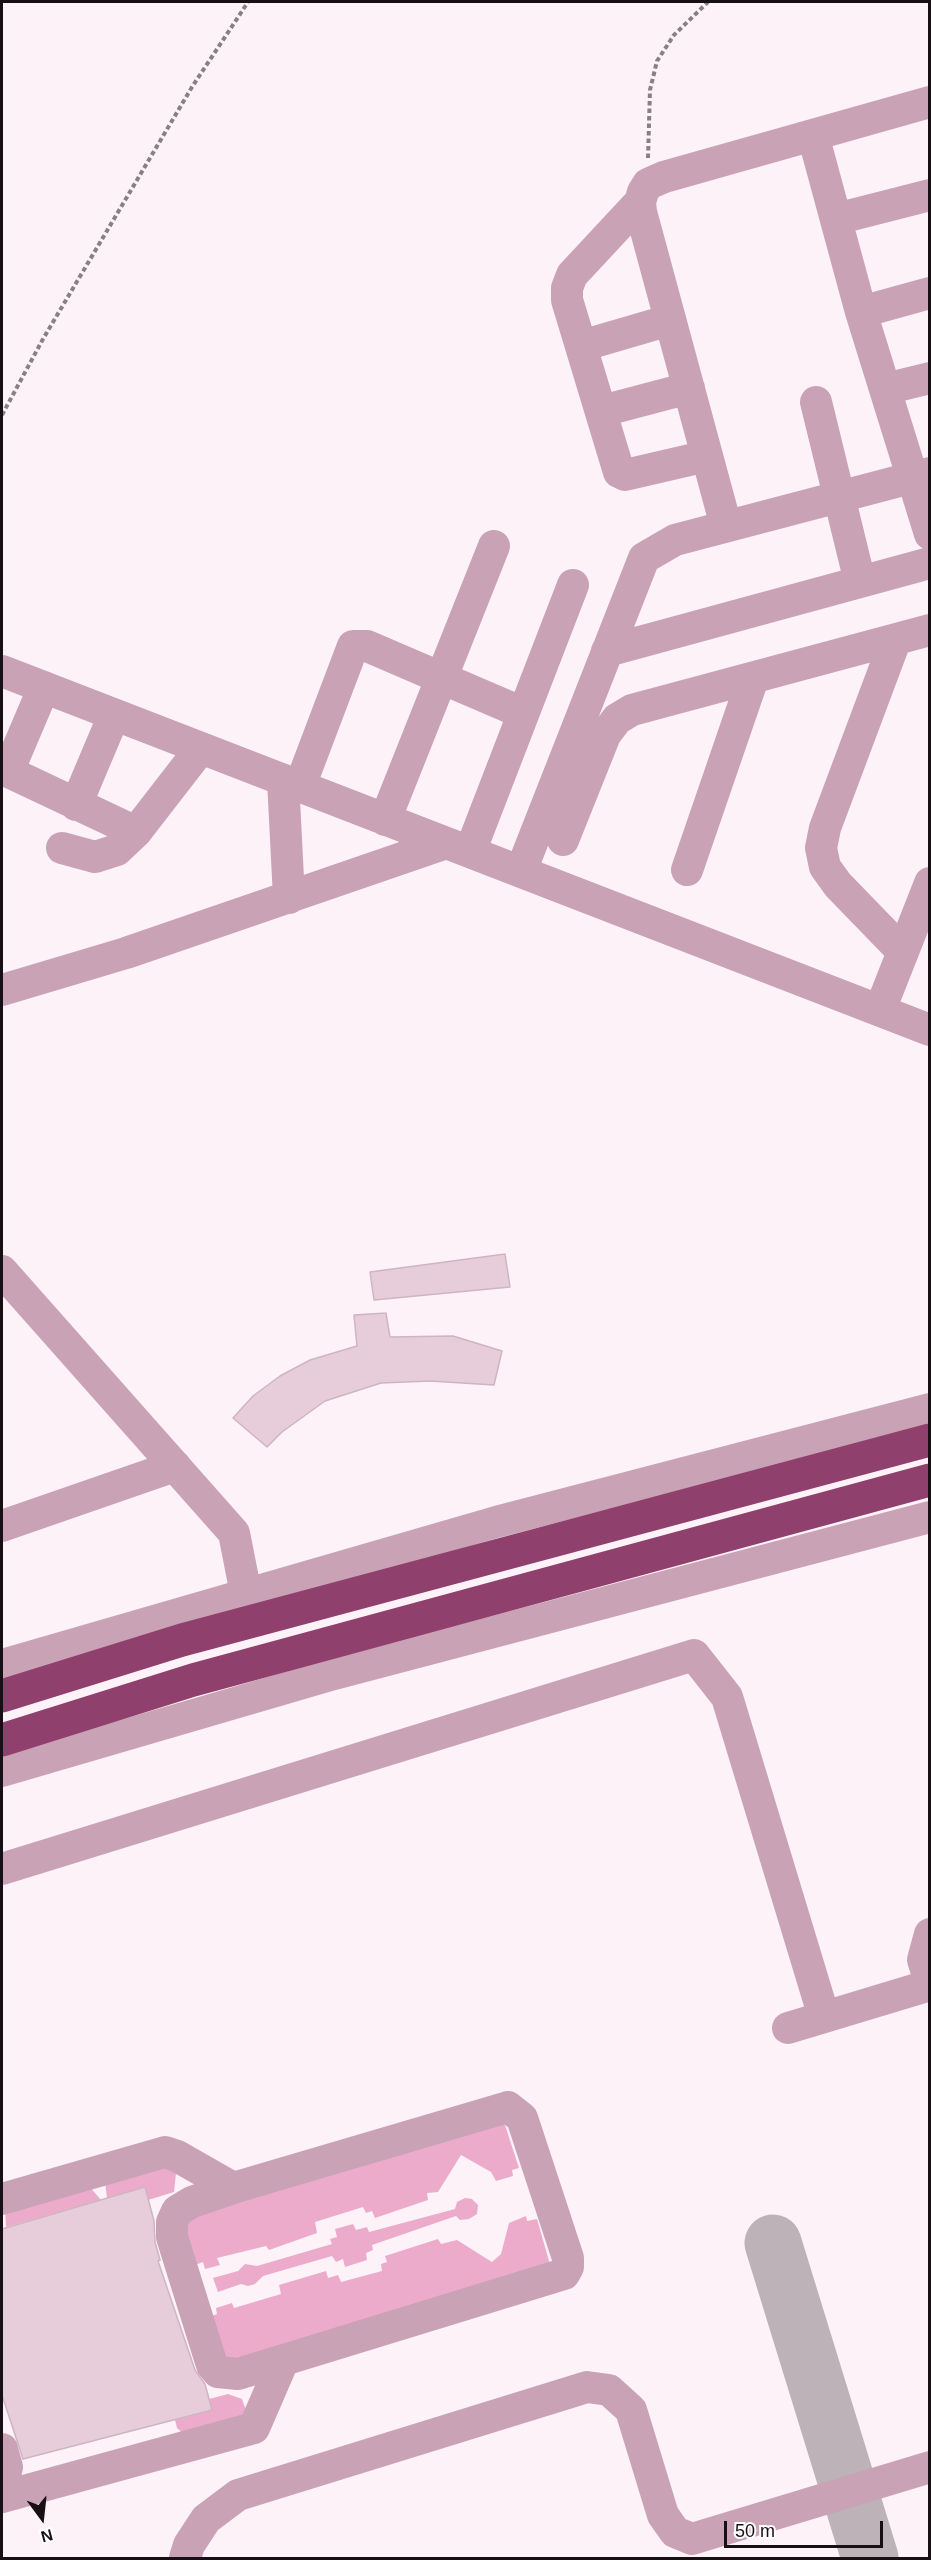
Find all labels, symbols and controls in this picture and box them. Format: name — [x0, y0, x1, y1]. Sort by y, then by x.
north arrow — [12, 2488, 72, 2548]
scale bar — [727, 2509, 886, 2547]
text: 50 m — [735, 2521, 775, 2541]
text: N — [39, 2526, 55, 2546]

